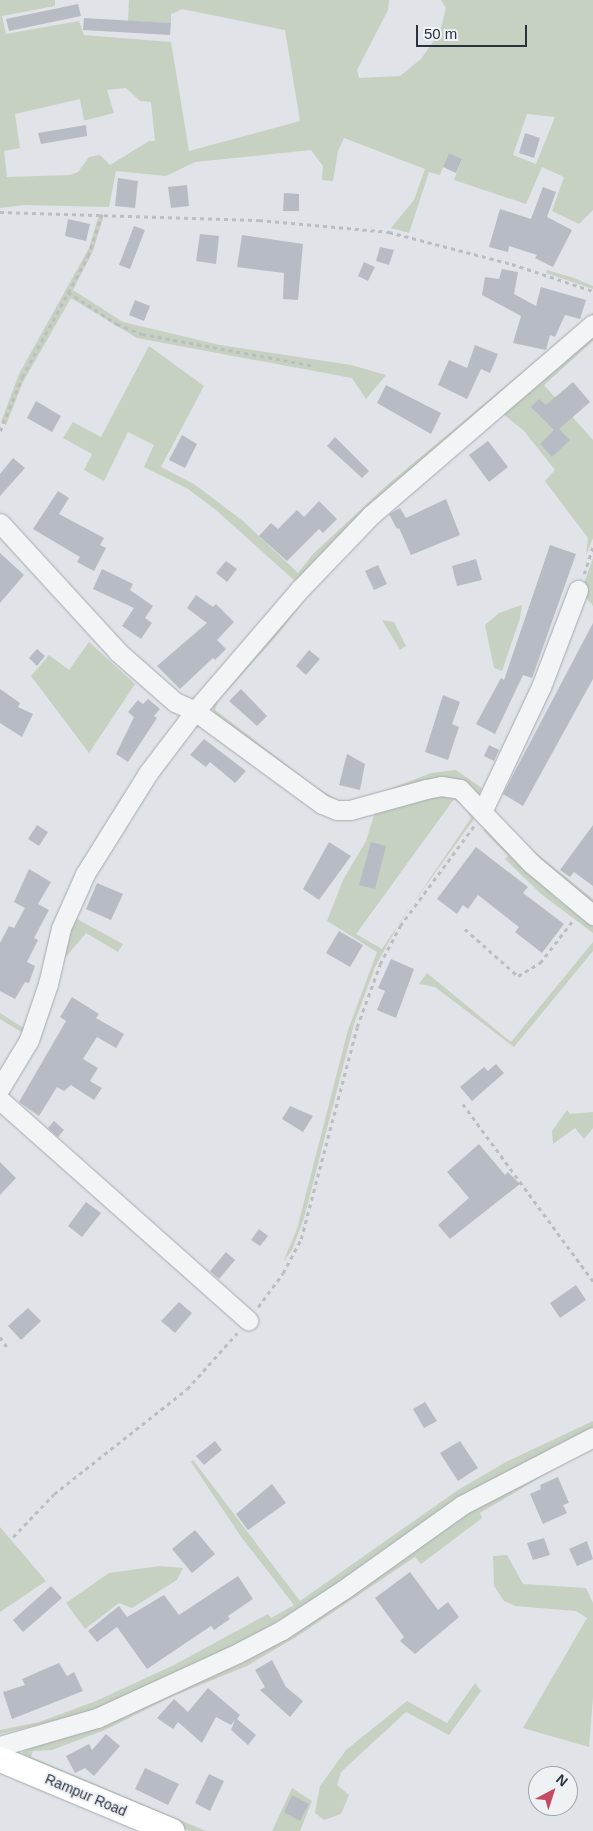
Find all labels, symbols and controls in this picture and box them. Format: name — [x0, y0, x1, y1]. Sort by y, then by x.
scale bar — [418, 15, 529, 47]
text: 50 m — [424, 25, 457, 42]
north arrow — [528, 1766, 578, 1816]
street label: Rampur Road — [43, 1770, 129, 1820]
text: N — [553, 1771, 571, 1790]

